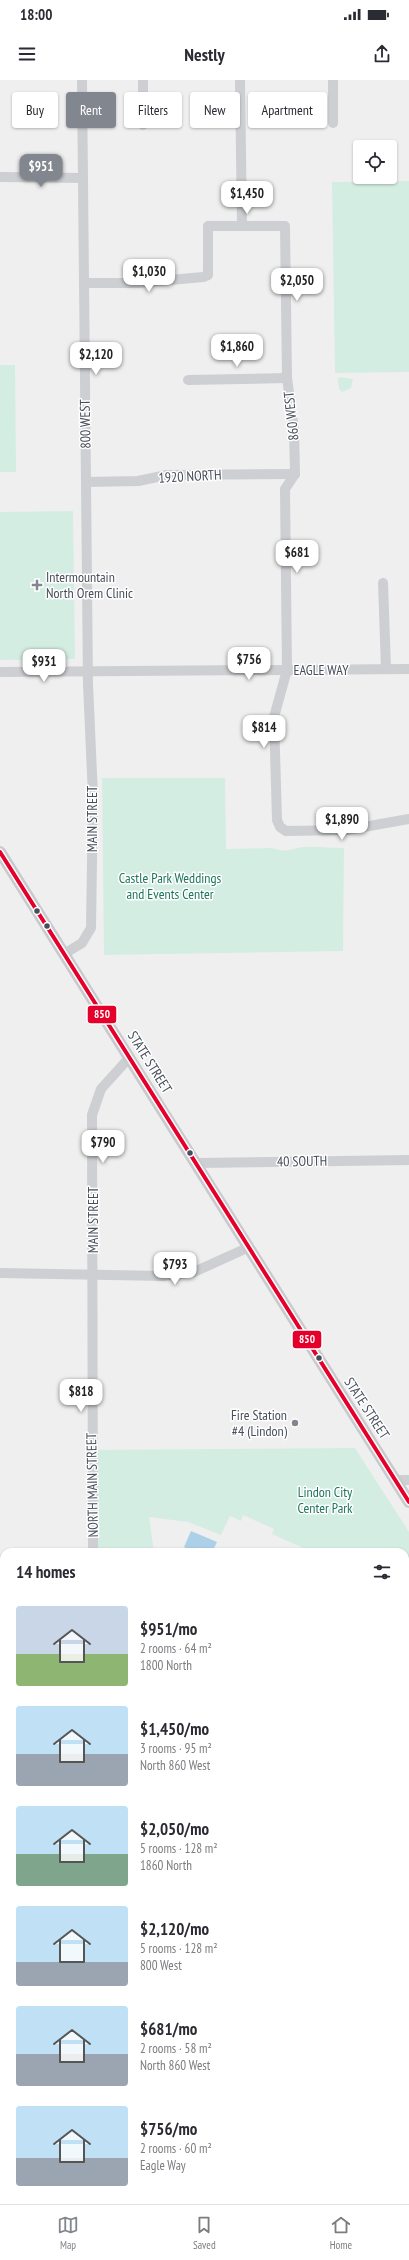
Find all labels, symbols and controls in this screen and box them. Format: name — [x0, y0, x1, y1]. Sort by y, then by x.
text: 18:00 — [20, 5, 52, 24]
icon: menu — [16, 43, 38, 65]
text: Nestly — [184, 43, 225, 66]
icon: share — [371, 43, 393, 65]
chip: Buy — [12, 92, 58, 128]
chip: Rent — [66, 92, 116, 128]
chip: Filters — [124, 92, 182, 128]
chip: New — [190, 92, 240, 128]
chip: Apartment — [248, 92, 327, 128]
map controls — [353, 140, 397, 184]
button: locate — [353, 140, 397, 184]
pin: $951 — [17, 154, 65, 188]
text: $951 — [29, 158, 53, 175]
pin: $1,450 — [214, 181, 280, 215]
text: $1,450 — [230, 185, 264, 202]
pin: $1,030 — [116, 259, 182, 293]
text: $1,030 — [132, 263, 166, 280]
pin: $2,050 — [264, 268, 330, 302]
text: $2,050 — [280, 272, 314, 289]
pin: $1,860 — [204, 334, 270, 368]
text: $1,860 — [220, 338, 254, 355]
pin: $2,120 — [63, 342, 129, 376]
text: $2,120 — [79, 346, 113, 363]
street label: 860 WEST — [279, 390, 303, 441]
street label: 800 WEST — [76, 398, 94, 449]
street label: 1920 NORTH — [158, 465, 222, 487]
pin: $681 — [273, 540, 321, 574]
text: $681 — [285, 544, 309, 561]
place label: Intermountain North Orem Clinic — [46, 568, 133, 602]
marker: Intermountain North Orem Clinic — [31, 579, 43, 591]
pin: $756 — [225, 647, 273, 681]
pin: $931 — [20, 649, 68, 683]
text: $756 — [237, 651, 261, 668]
text: $931 — [32, 653, 56, 670]
street label: EAGLE WAY — [293, 661, 349, 679]
pin: $814 — [240, 715, 288, 749]
text: $814 — [252, 719, 276, 736]
street label: MAIN STREET — [83, 785, 101, 852]
pin: $1,890 — [309, 807, 375, 841]
text: $1,890 — [325, 811, 359, 828]
park label: Castle Park Weddings and Events Center — [119, 869, 221, 903]
unlabelled marker — [32, 906, 42, 916]
unlabelled marker — [42, 921, 52, 931]
line badge: 850 — [87, 1005, 117, 1024]
text: 850 — [94, 1007, 110, 1021]
street label: STATE STREET — [124, 1028, 177, 1097]
pin: $790 — [79, 1130, 127, 1164]
text: $790 — [91, 1134, 115, 1151]
unlabelled marker — [185, 1148, 195, 1158]
street label: 40 SOUTH — [277, 1152, 327, 1170]
street label: MAIN STREET — [84, 1186, 102, 1253]
pin: $793 — [151, 1252, 199, 1286]
text: $793 — [163, 1256, 187, 1273]
line badge: 850 — [292, 1330, 322, 1349]
text: 850 — [299, 1332, 315, 1346]
unlabelled marker — [314, 1353, 324, 1363]
street label: STATE STREET — [340, 1374, 394, 1443]
pin: $818 — [57, 1379, 105, 1413]
text: $818 — [69, 1383, 93, 1400]
place label: Fire Station #4 (Lindon) — [231, 1406, 288, 1440]
marker: Fire Station #4 (Lindon) — [290, 1418, 300, 1428]
street label: NORTH MAIN STREET — [82, 1432, 102, 1537]
park label: Lindon City Center Park — [297, 1483, 353, 1517]
text: 14 homes — [16, 1561, 75, 1583]
icon: filters — [371, 1561, 393, 1583]
text: $951/mo — [140, 1618, 197, 1640]
icon: home — [48, 1622, 96, 1670]
text: 2 rooms · 64 m² — [140, 1640, 212, 1657]
text: 1800 North — [140, 1657, 192, 1674]
text: $1,450/mo — [140, 1718, 209, 1740]
icon: home — [48, 1722, 96, 1770]
text: 3 rooms · 95 m² — [140, 1740, 212, 1757]
text: North 860 West — [140, 1757, 210, 1774]
text: $2,050/mo — [140, 1818, 209, 1840]
icon: home — [48, 1822, 96, 1870]
text: 5 rooms · 128 m² — [140, 1840, 218, 1857]
text: 1860 North — [140, 1857, 192, 1874]
text: $2,120/mo — [140, 1918, 209, 1940]
icon: home — [48, 1922, 96, 1970]
text: 5 rooms · 128 m² — [140, 1940, 218, 1957]
text: 800 West — [140, 1957, 182, 1974]
text: $681/mo — [140, 2018, 197, 2040]
icon: home — [48, 2022, 96, 2070]
text: 2 rooms · 58 m² — [140, 2040, 212, 2057]
text: North 860 West — [140, 2057, 210, 2074]
text: $756/mo — [140, 2118, 197, 2140]
icon: home — [48, 2122, 96, 2170]
text: 2 rooms · 60 m² — [140, 2140, 212, 2157]
text: Eagle Way — [140, 2157, 186, 2174]
tab: Map — [57, 2214, 79, 2252]
tab: Saved — [193, 2214, 216, 2252]
tab: Home — [330, 2214, 352, 2252]

